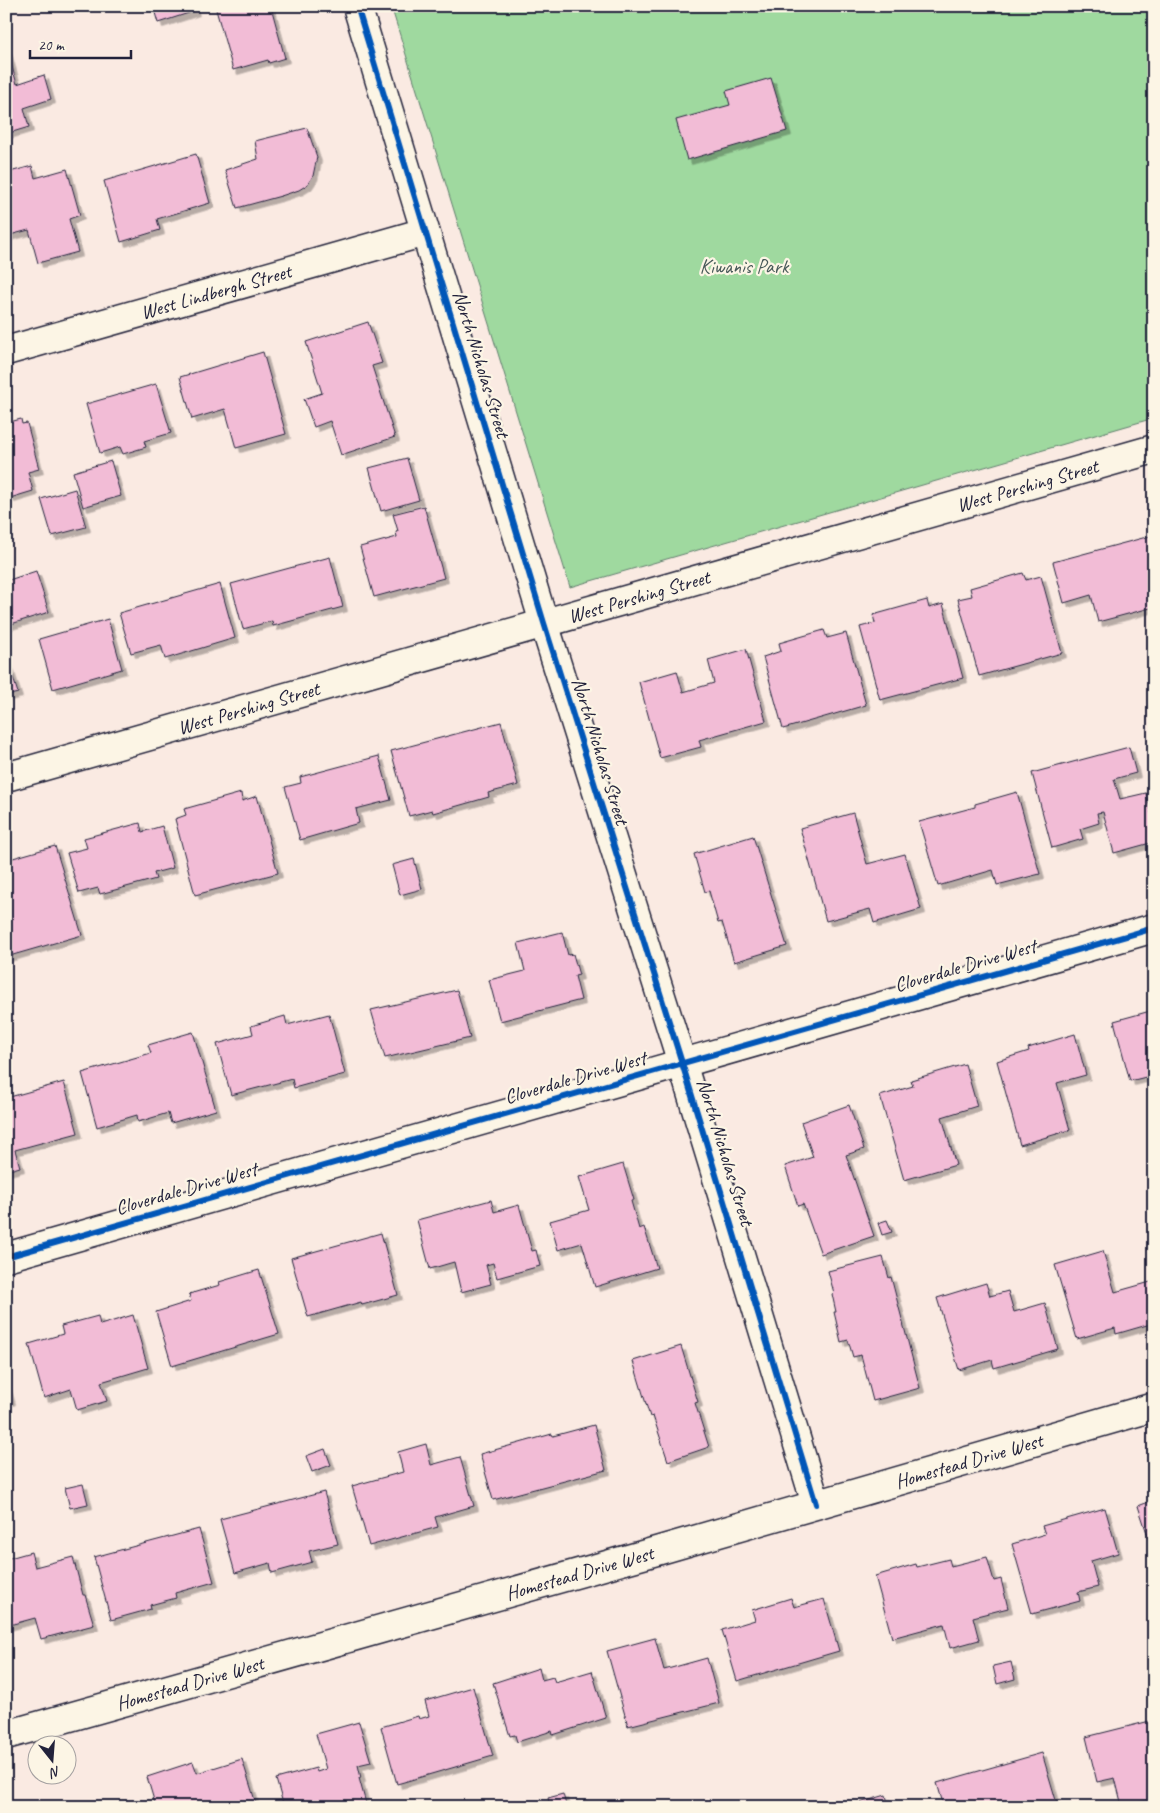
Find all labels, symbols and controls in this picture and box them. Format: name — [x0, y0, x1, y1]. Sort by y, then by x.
scale bar — [30, 28, 131, 60]
text: 20 m — [38, 36, 65, 55]
park label: Kiwanis Park — [700, 254, 790, 279]
street label: West Lindbergh Street — [138, 258, 296, 325]
street label: North Nicholas Street — [447, 288, 516, 443]
street label: West Pershing Street — [954, 453, 1103, 518]
street label: West Pershing Street — [565, 564, 715, 629]
street label: North Nicholas Street — [566, 675, 635, 830]
street label: West Pershing Street — [175, 676, 324, 740]
street label: Cloverdale Drive West — [892, 932, 1042, 998]
street label: Cloverdale Drive West — [502, 1044, 652, 1110]
street label: North Nicholas Street — [691, 1076, 760, 1231]
street label: Cloverdale Drive West — [113, 1155, 263, 1221]
street label: Homestead Drive West — [892, 1427, 1048, 1494]
street label: Homestead Drive West — [503, 1540, 659, 1606]
street label: Homestead Drive West — [113, 1650, 269, 1716]
north arrow — [28, 1736, 78, 1786]
text: N — [47, 1763, 62, 1782]

